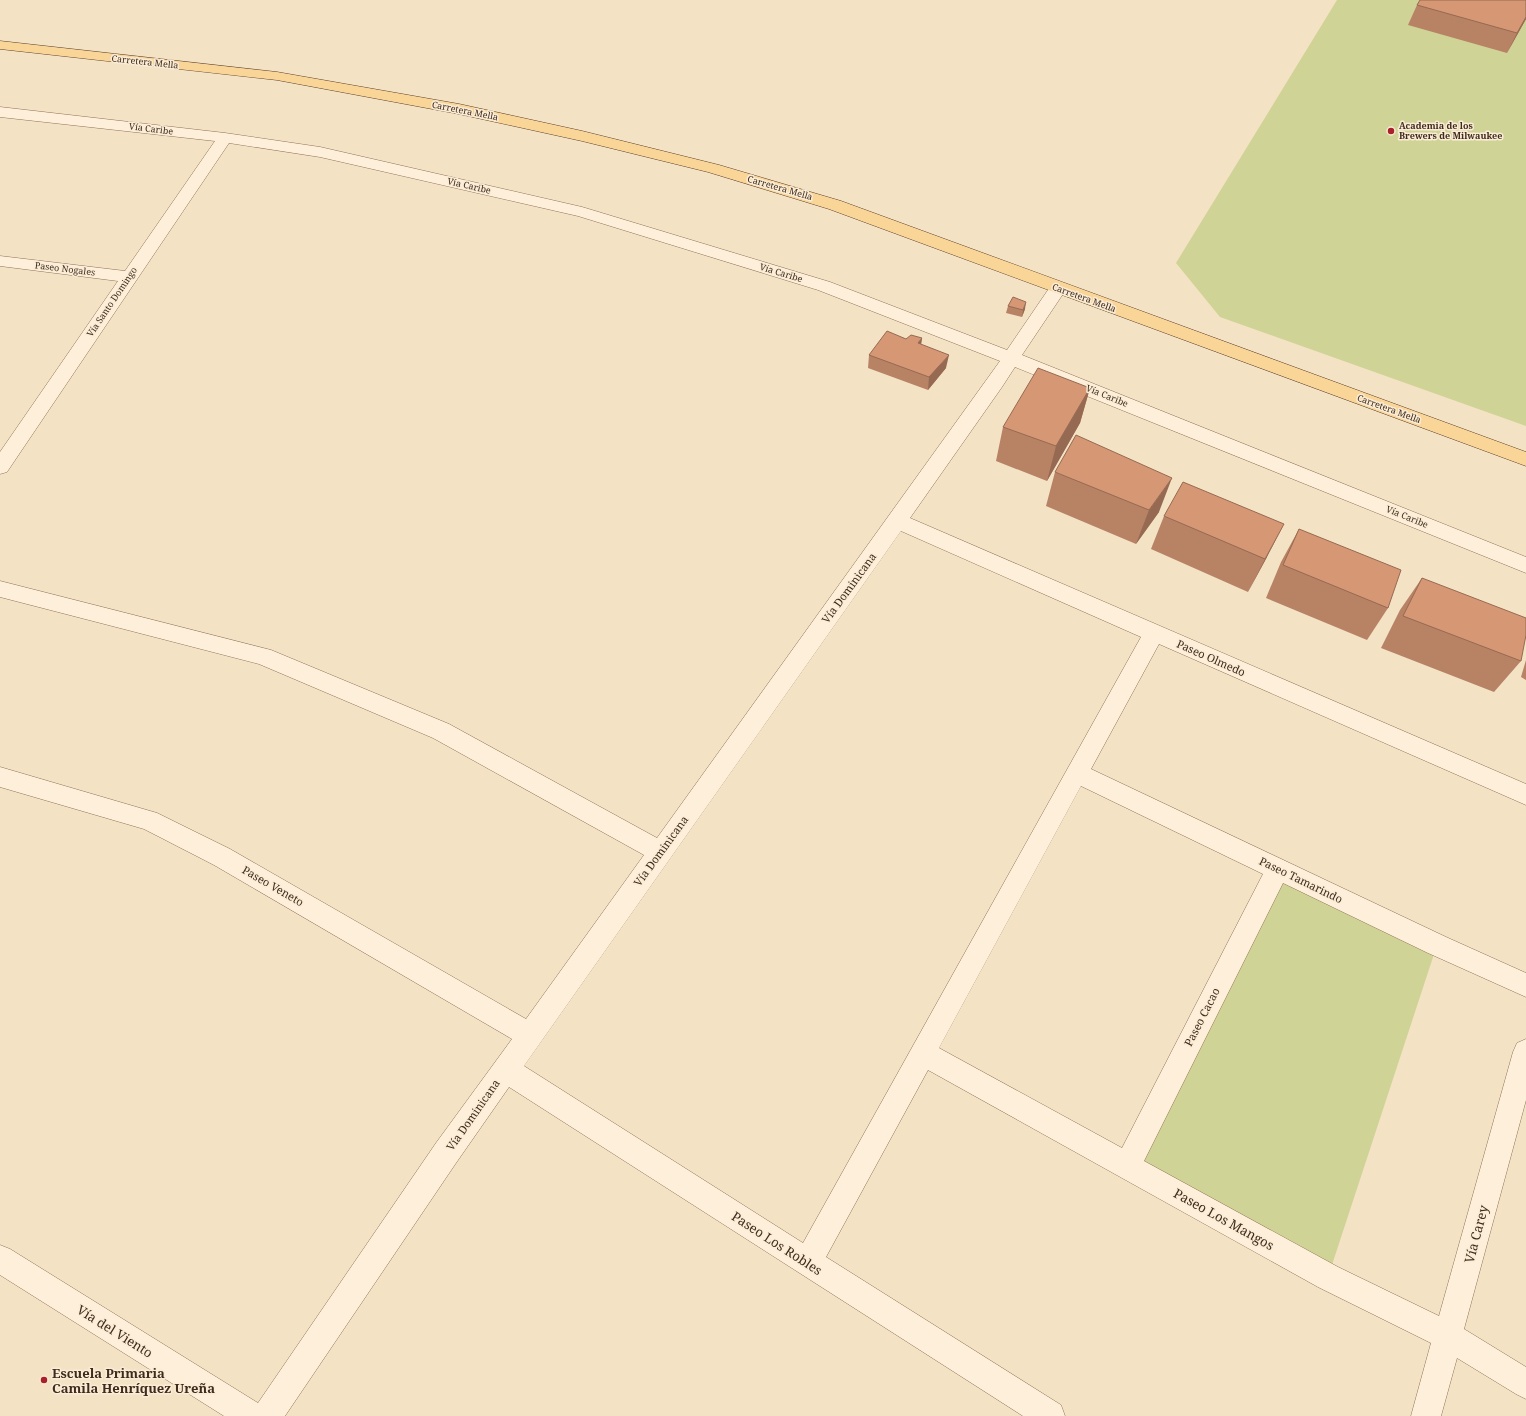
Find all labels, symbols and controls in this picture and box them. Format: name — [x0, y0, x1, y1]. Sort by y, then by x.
street label: Carretera Mella — [111, 52, 179, 71]
street label: Carretera Mella — [431, 98, 499, 123]
street label: Vía Caribe — [128, 119, 174, 138]
place label: Academia de los Brewers de Milwaukee — [1399, 119, 1502, 142]
marker: Academia de los Brewers de Milwaukee — [1386, 126, 1396, 136]
street label: Carretera Mella — [746, 172, 814, 203]
street label: Vía Caribe — [446, 174, 492, 197]
street label: Paseo Nogales — [34, 258, 96, 279]
street label: Vía Caribe — [758, 260, 804, 285]
street label: Vía Santo Domingo — [83, 264, 140, 339]
street label: Carretera Mella — [1050, 280, 1118, 315]
street label: Vía Caribe — [1084, 381, 1130, 410]
street label: Carretera Mella — [1355, 391, 1423, 426]
street label: Vía Caribe — [1384, 502, 1430, 531]
street label: Vía Dominicana — [818, 549, 879, 626]
street label: Paseo Olmedo — [1174, 636, 1248, 679]
street label: Vía Dominicana — [630, 812, 691, 889]
street label: Paseo Tamarindo — [1257, 853, 1345, 906]
street label: Paseo Veneto — [240, 862, 307, 909]
street label: Paseo Cacao — [1180, 985, 1223, 1049]
street label: Vía Dominicana — [442, 1076, 503, 1153]
street label: Paseo Los Mangos — [1171, 1184, 1277, 1254]
street label: Vía Carey — [1460, 1202, 1493, 1265]
street label: Paseo Los Robles — [728, 1207, 826, 1279]
street label: Vía del Viento — [74, 1300, 156, 1362]
place label: Escuela Primaria Camila Henríquez Ureña — [52, 1364, 215, 1397]
marker: Escuela Primaria Camila Henríquez Ureña — [39, 1375, 49, 1385]

